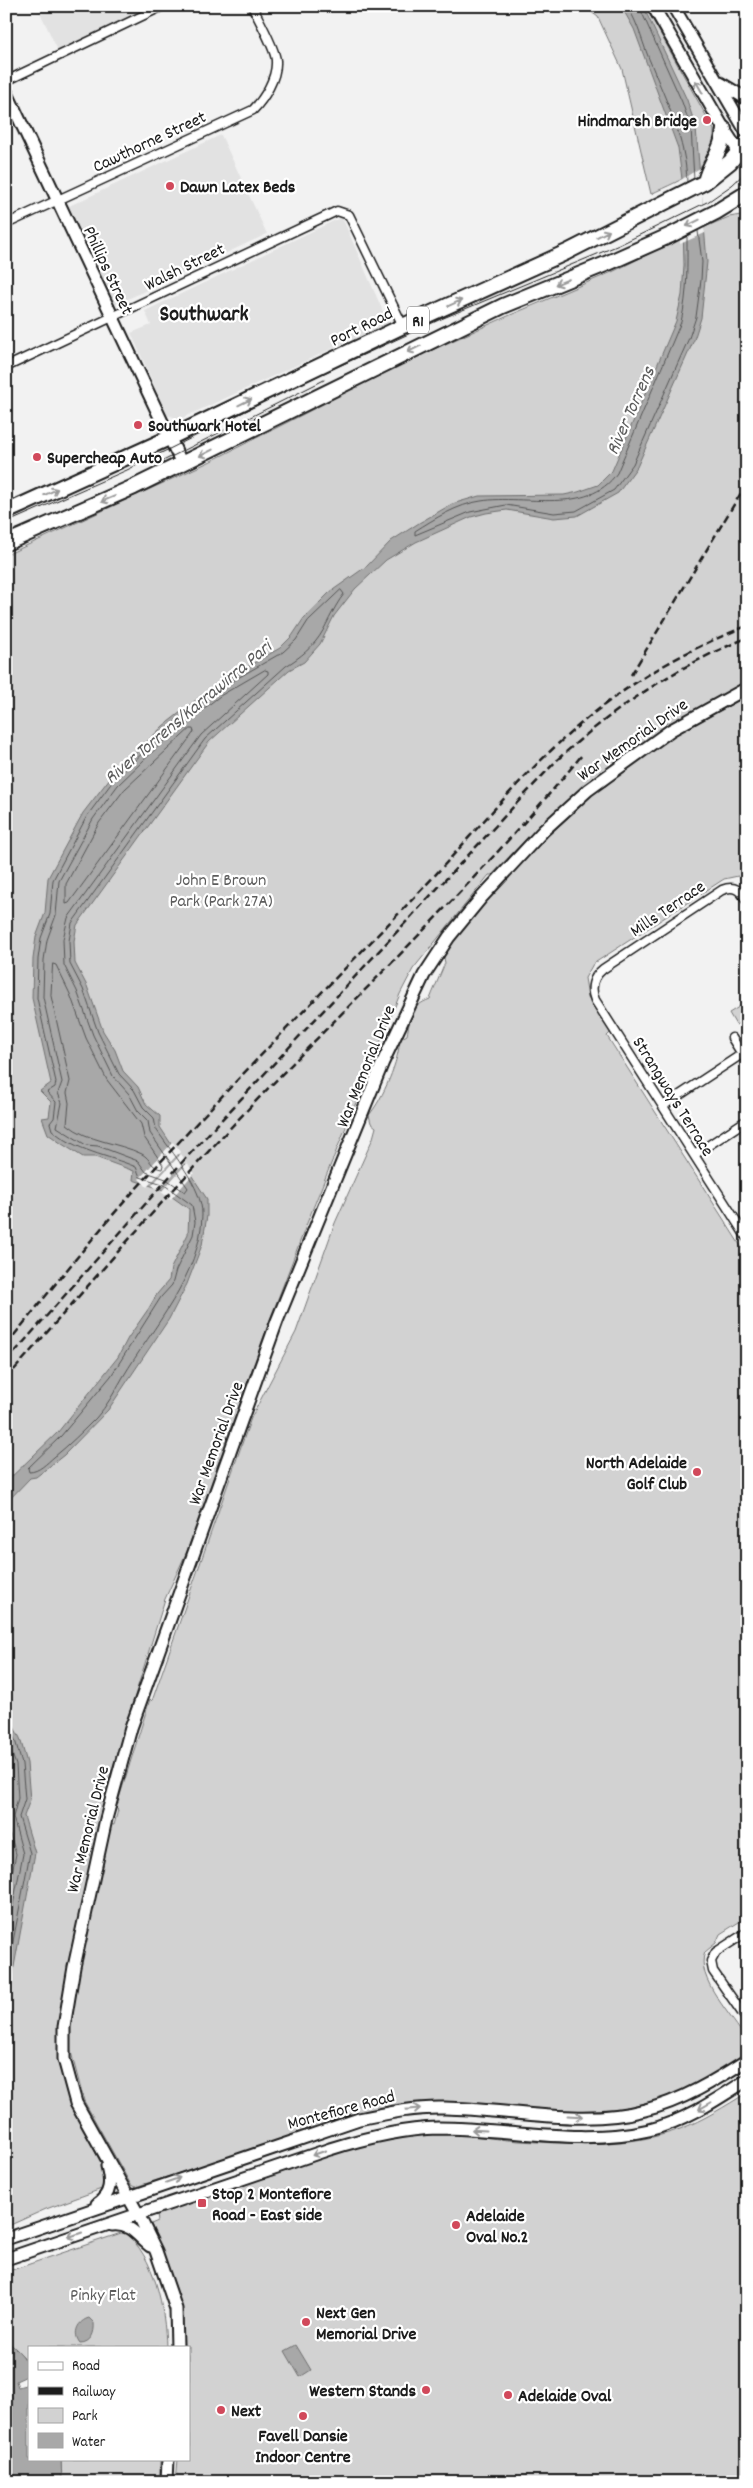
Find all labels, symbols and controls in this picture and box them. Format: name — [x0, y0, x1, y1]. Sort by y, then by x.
one-way arrow — [694, 80, 704, 94]
street label: Cawthorne Street — [89, 106, 211, 181]
place label: Hindmarsh Bridge — [578, 110, 697, 135]
marker: Hindmarsh Bridge — [701, 114, 713, 126]
place label: Dawn Latex Beds — [180, 176, 296, 201]
marker: Dawn Latex Beds — [164, 180, 176, 192]
one-way arrow — [686, 219, 701, 229]
street label: Phillips Street — [75, 223, 138, 320]
one-way arrow — [595, 229, 610, 239]
street label: Walsh Street — [141, 238, 230, 298]
one-way arrow — [555, 278, 570, 287]
one-way arrow — [447, 297, 462, 307]
district label: Southwark — [160, 300, 248, 331]
street label: Port Road — [326, 302, 398, 354]
road number: R1 — [407, 306, 429, 334]
one-way arrow — [407, 345, 422, 354]
water label: River Torrens — [601, 362, 664, 460]
one-way arrow — [237, 397, 252, 406]
place label: Southwark Hotel — [148, 415, 262, 440]
marker: Southwark Hotel — [132, 419, 144, 431]
place label: Supercheap Auto — [47, 447, 162, 472]
one-way arrow — [198, 448, 213, 458]
marker: Supercheap Auto — [31, 451, 43, 463]
one-way arrow — [43, 487, 58, 496]
one-way arrow — [101, 494, 116, 504]
water label: River Torrens/Karrawirra Pari — [100, 633, 282, 792]
street label: War Memorial Drive — [573, 694, 694, 789]
park label: John E Brown Park (Park 27A) — [169, 869, 273, 915]
street label: Mills Terrace — [626, 876, 711, 945]
street label: War Memorial Drive — [331, 1002, 403, 1132]
street label: Strangways Terrace — [625, 1033, 719, 1162]
street label: War Memorial Drive — [183, 1378, 251, 1509]
place label: North Adelaide Golf Club — [586, 1452, 687, 1498]
marker: North Adelaide Golf Club — [691, 1466, 703, 1478]
street label: War Memorial Drive — [62, 1763, 117, 1896]
street label: Montefiore Road — [285, 2085, 398, 2138]
one-way arrow — [698, 2101, 713, 2111]
one-way arrow — [404, 2105, 420, 2114]
one-way arrow — [567, 2111, 583, 2120]
one-way arrow — [471, 2125, 487, 2134]
one-way arrow — [312, 2148, 328, 2158]
one-way arrow — [165, 2175, 181, 2184]
place label: Stop 2 Montefiore Road - East side — [212, 2183, 331, 2229]
marker: Stop 2 Montefiore Road - East side — [196, 2197, 208, 2209]
place label: Adelaide Oval No.2 — [466, 2205, 528, 2251]
marker: Adelaide Oval No.2 — [450, 2219, 462, 2231]
one-way arrow — [68, 2231, 83, 2240]
park label: Pinky Flat — [70, 2284, 136, 2309]
place label: Next Gen Memorial Drive — [316, 2302, 416, 2348]
marker: Next Gen Memorial Drive — [300, 2316, 312, 2328]
legend — [28, 2346, 190, 2460]
text: Road — [72, 2356, 100, 2378]
place label: Western Stands — [309, 2380, 416, 2405]
text: Railway — [72, 2382, 116, 2404]
marker: Western Stands — [420, 2384, 432, 2396]
place label: Adelaide Oval — [518, 2385, 612, 2410]
marker: Adelaide Oval — [502, 2389, 514, 2401]
place label: Next — [231, 2400, 261, 2425]
marker: Next — [215, 2404, 227, 2416]
text: Park — [72, 2406, 98, 2428]
marker: Favell Dansie Indoor Centre — [297, 2410, 309, 2422]
place label: Favell Dansie Indoor Centre — [255, 2425, 351, 2471]
text: Water — [72, 2432, 106, 2454]

